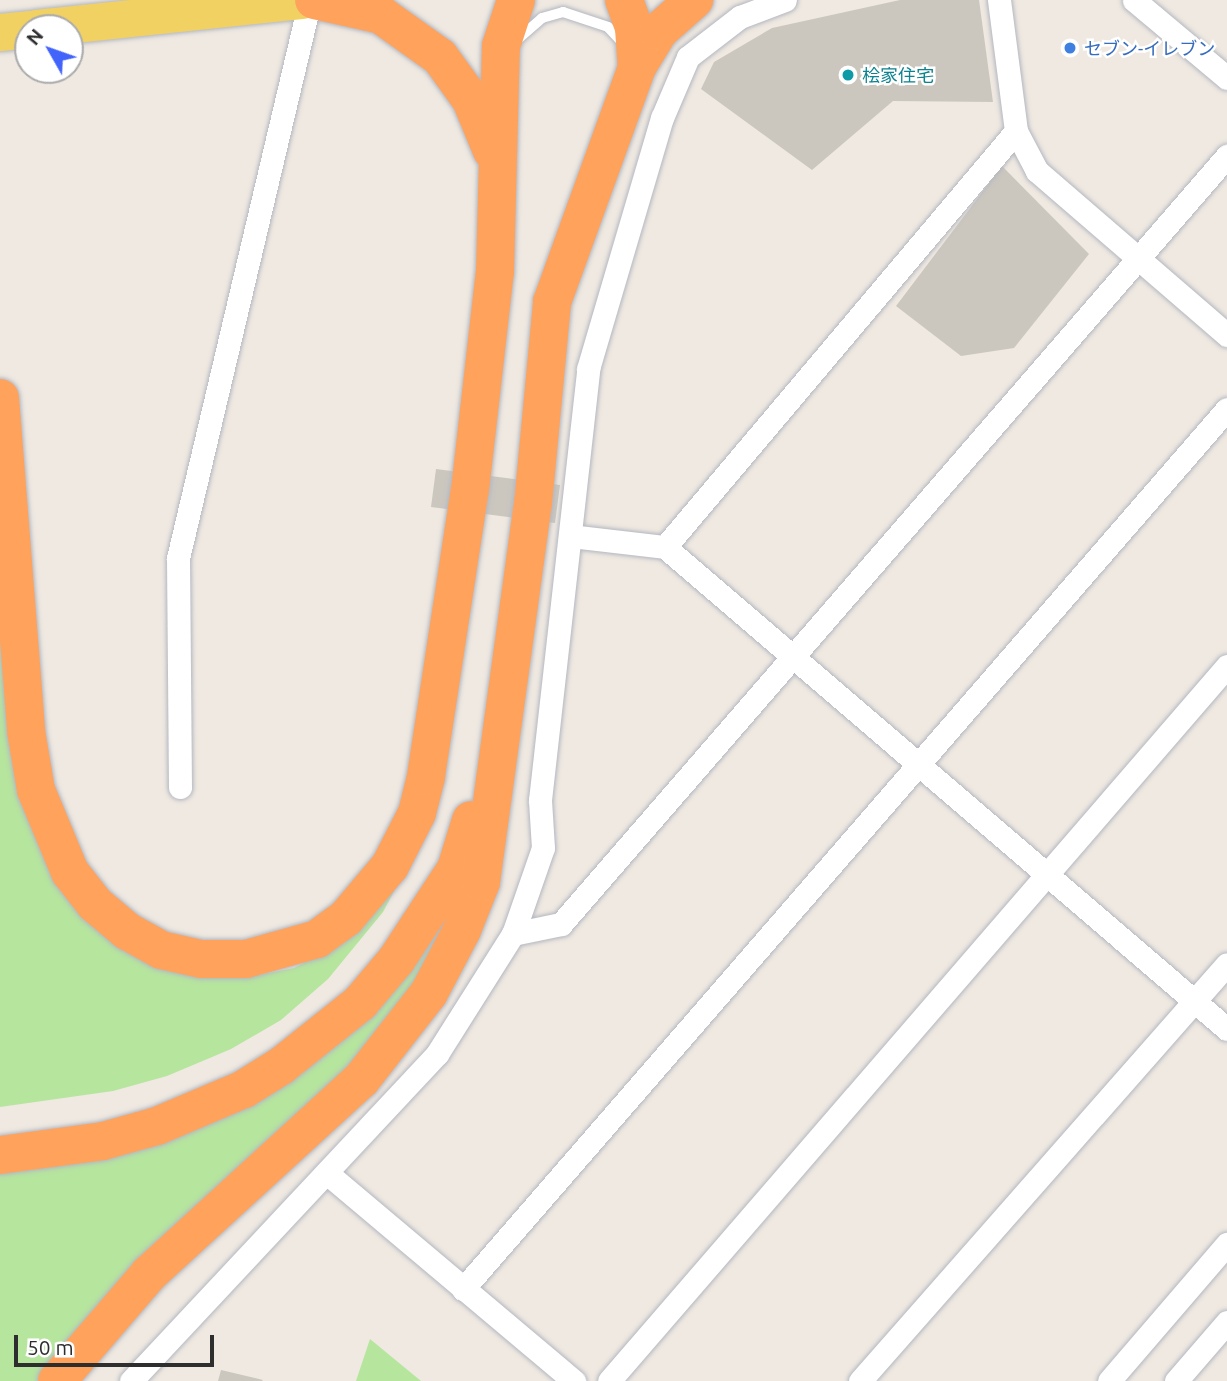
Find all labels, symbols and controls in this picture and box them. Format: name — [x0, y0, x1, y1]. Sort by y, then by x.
north arrow — [14, 14, 84, 84]
text: N — [21, 24, 47, 49]
place label: セブン-イレブン — [1084, 37, 1215, 59]
marker: セブン-イレブン — [1062, 40, 1078, 56]
place label: 桧家住宅 — [862, 64, 934, 86]
marker: 桧家住宅 — [840, 67, 856, 83]
scale bar — [18, 1322, 217, 1366]
text: 50 m — [27, 1335, 74, 1359]

